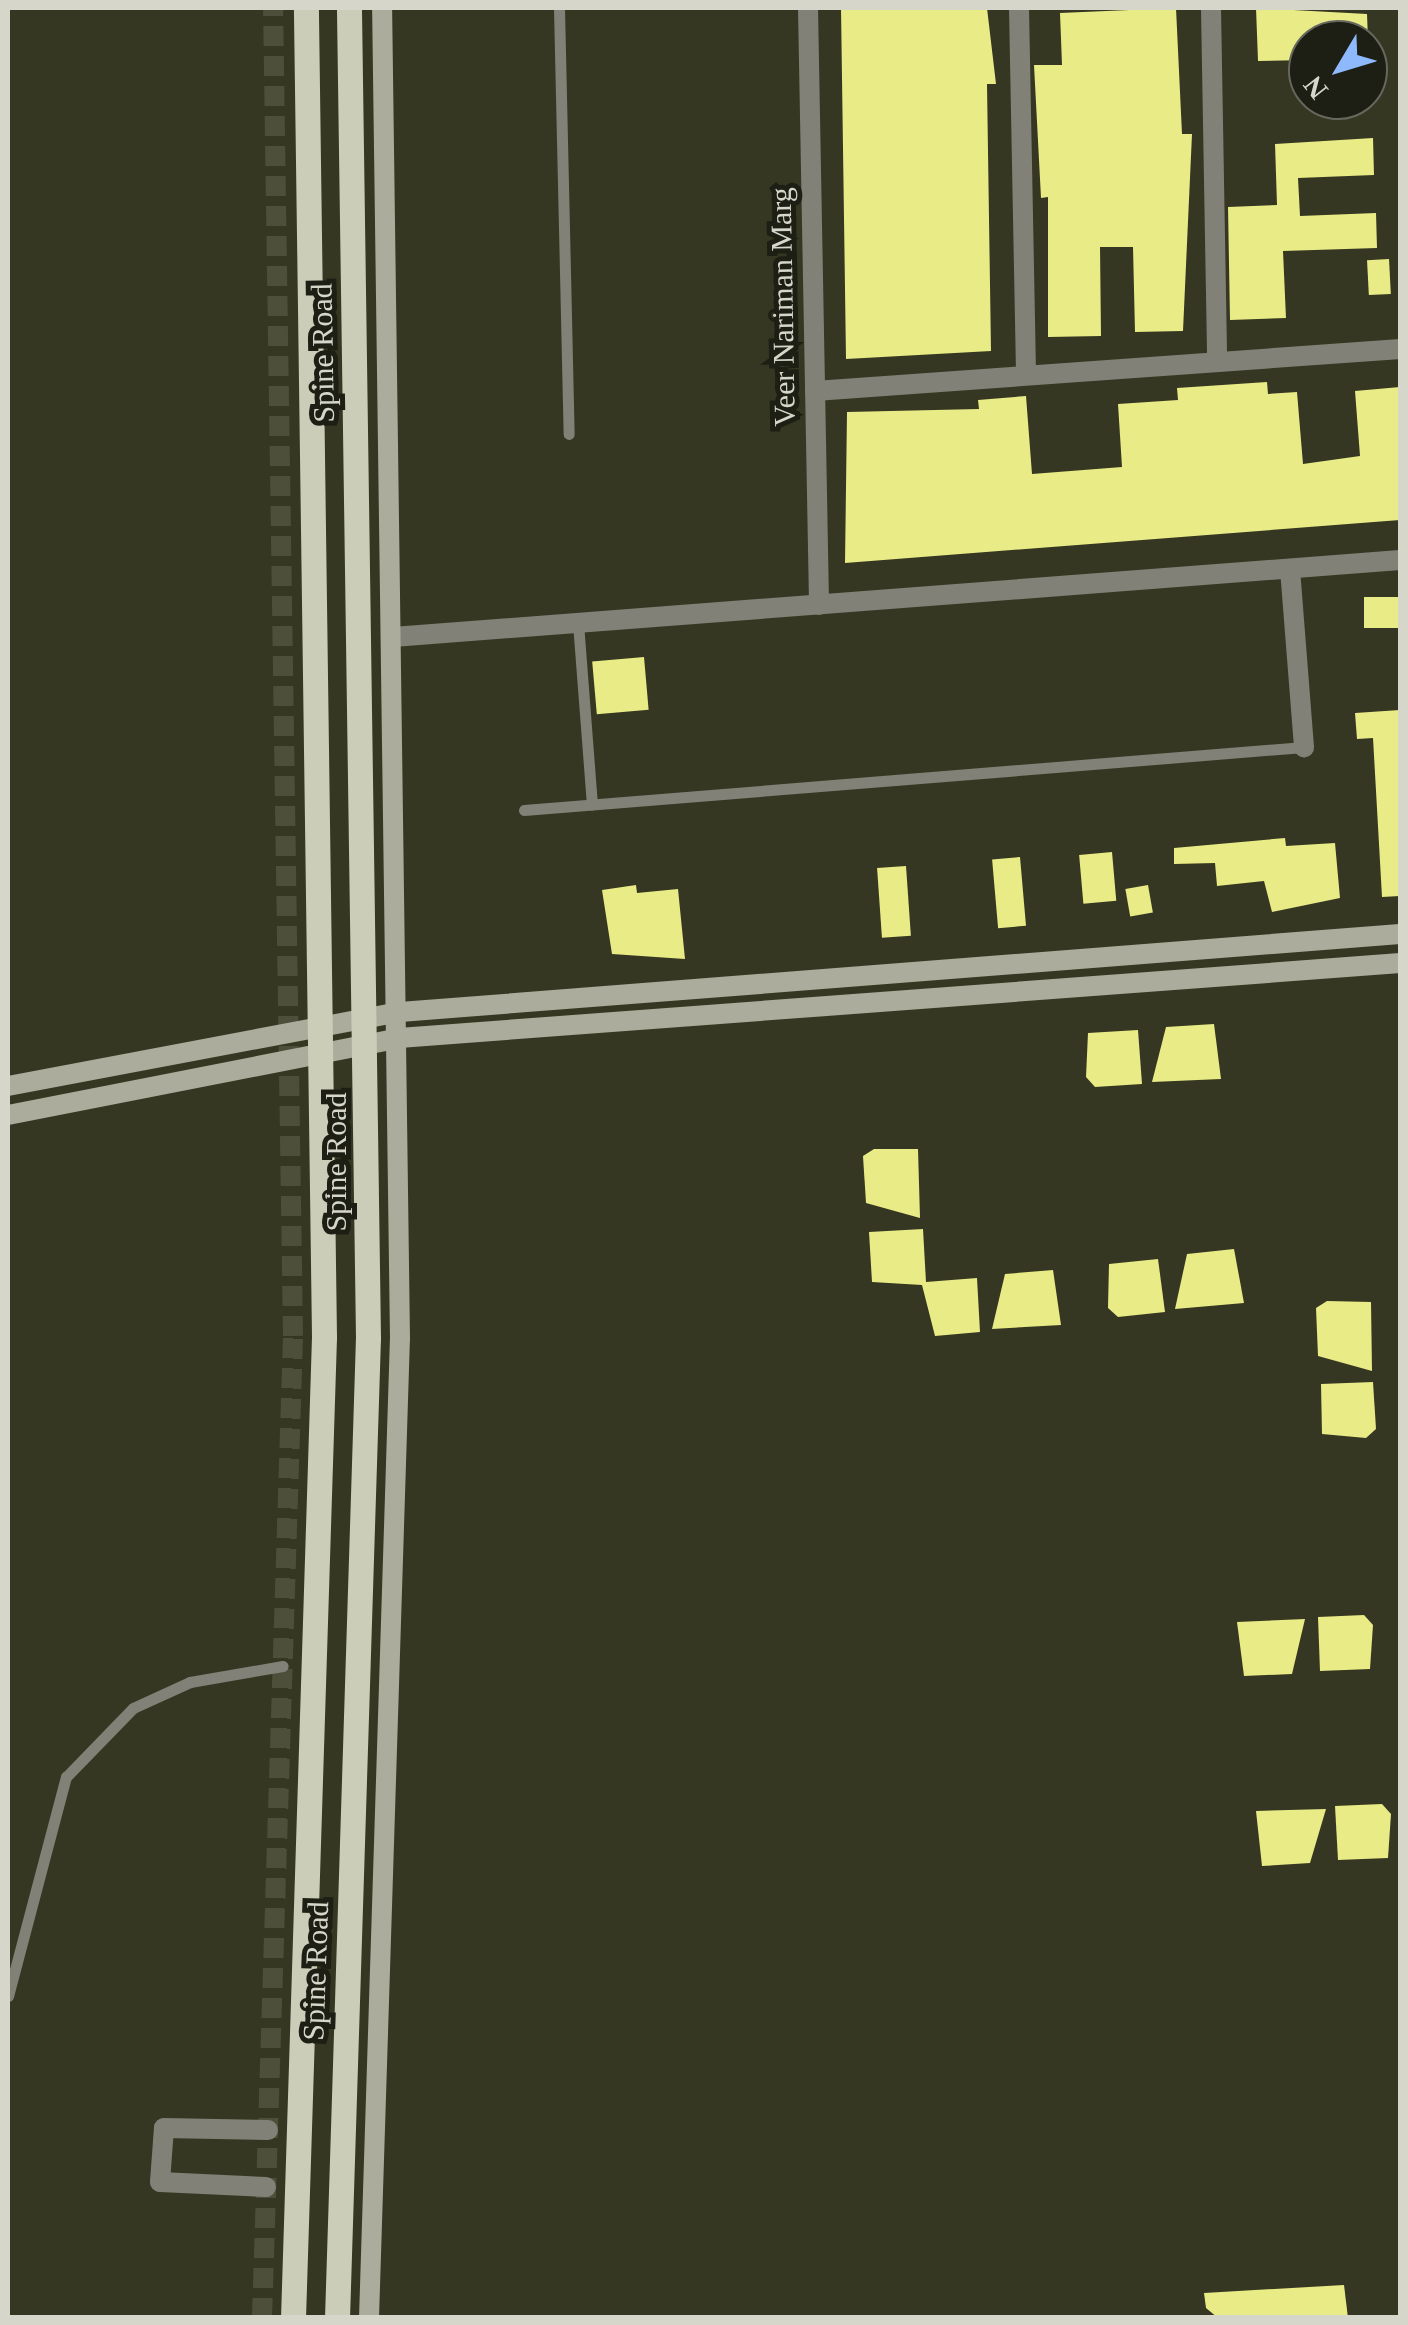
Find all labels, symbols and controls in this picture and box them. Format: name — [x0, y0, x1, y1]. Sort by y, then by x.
north arrow — [1288, 20, 1388, 120]
text: N — [1297, 70, 1334, 105]
street label: Veer Nariman Marg — [763, 187, 803, 427]
street label: Spine Road — [304, 283, 342, 423]
street label: Spine Road — [318, 1092, 354, 1232]
street label: Spine Road — [296, 1901, 336, 2041]

